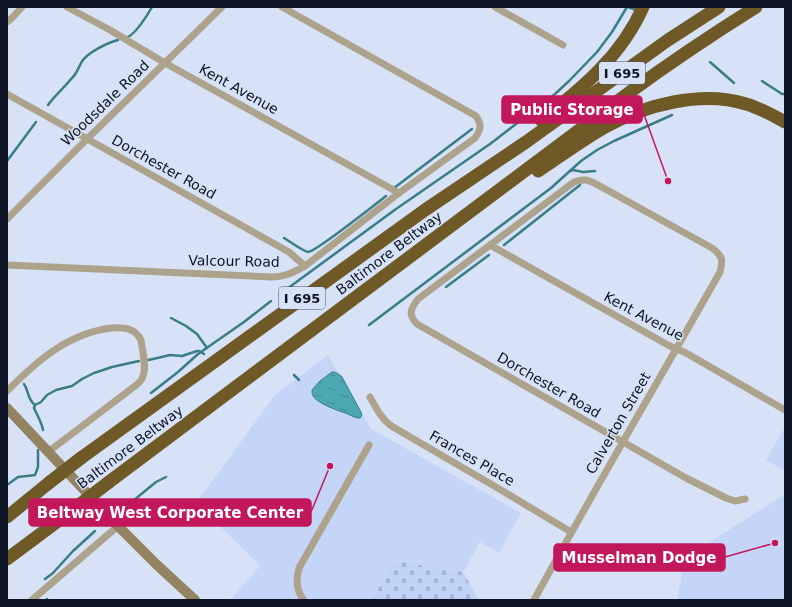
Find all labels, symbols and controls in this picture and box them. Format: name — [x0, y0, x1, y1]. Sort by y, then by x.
street label: Woodsdale Road — [58, 57, 152, 149]
street label: Kent Avenue — [197, 61, 281, 117]
road number: I 695 — [599, 62, 645, 84]
callout: Public Storage — [502, 96, 642, 123]
text: Public Storage — [510, 101, 634, 119]
street label: Dorchester Road — [109, 132, 219, 202]
street label: Baltimore Beltway — [333, 208, 445, 298]
street label: Valcour Road — [188, 252, 280, 270]
road number: I 695 — [279, 287, 325, 309]
street label: Kent Avenue — [601, 288, 687, 344]
street label: Dorchester Road — [494, 349, 604, 421]
street label: Calverton Street — [582, 369, 654, 477]
street label: Baltimore Beltway — [74, 402, 186, 492]
street label: Frances Place — [427, 427, 517, 489]
callout: Beltway West Corporate Center — [29, 499, 311, 526]
text: Beltway West Corporate Center — [37, 504, 304, 522]
callout: Musselman Dodge — [554, 544, 725, 571]
text: Musselman Dodge — [562, 549, 716, 567]

